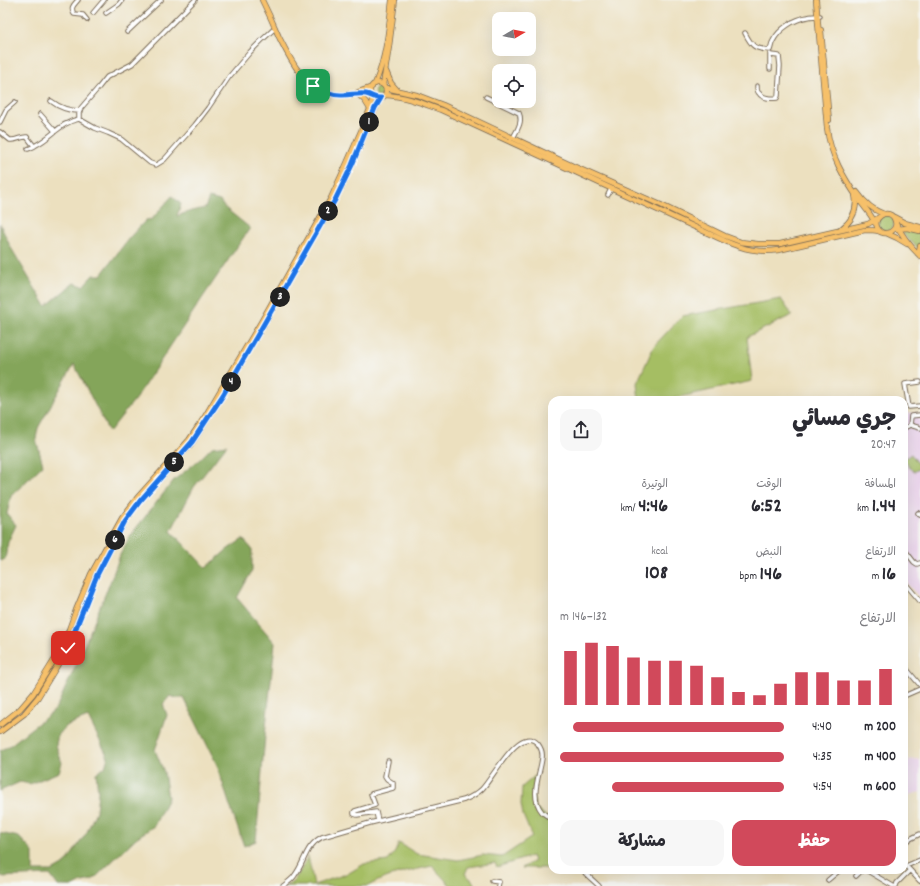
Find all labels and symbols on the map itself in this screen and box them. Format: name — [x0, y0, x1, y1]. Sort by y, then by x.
north arrow — [492, 12, 536, 56]
pin — [296, 69, 330, 103]
pin: 1 — [359, 112, 379, 132]
pin: 2 — [318, 201, 338, 221]
pin: 3 — [270, 287, 290, 307]
pin: 4 — [221, 372, 241, 392]
pin: 5 — [164, 452, 184, 472]
pin: 6 — [105, 530, 125, 550]
pin — [51, 631, 85, 665]

